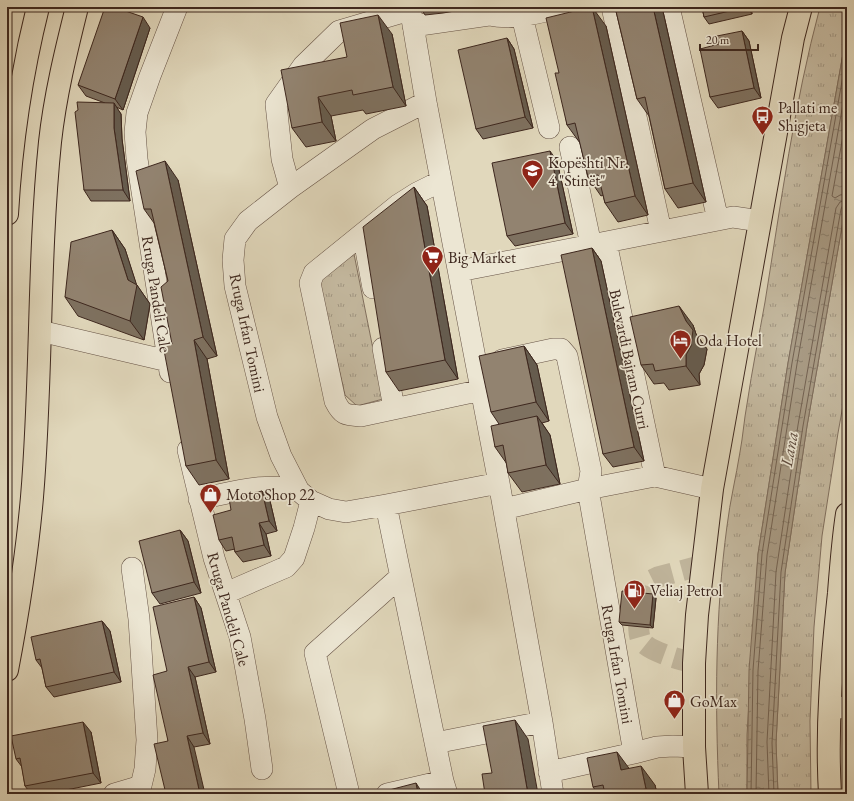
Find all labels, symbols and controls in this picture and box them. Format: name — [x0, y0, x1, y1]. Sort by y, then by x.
scale bar — [700, 26, 758, 52]
text: 20 m — [706, 32, 730, 48]
place label: Pallati me Shigjeta — [778, 97, 837, 136]
bus stop icon: Pallati me Shigjeta — [749, 103, 775, 136]
place label: Kopështi Nr. 4 "Stinët" — [548, 152, 629, 191]
school or university icon: Kopështi Nr. 4 "Stinët" — [520, 158, 546, 191]
street label: Rruga Pandeli Cale — [137, 234, 176, 354]
supermarket icon: Big Market — [420, 244, 446, 277]
place label: Big Market — [448, 247, 516, 268]
street label: Rruga Irfan Tomini — [225, 272, 270, 395]
street label: Bulevardi Bajram Curri — [604, 287, 655, 431]
hotel icon: Oda Hotel — [668, 327, 694, 360]
place label: Oda Hotel — [696, 330, 762, 351]
water label: Lana — [775, 430, 803, 469]
shop icon: Moto Shop 22 — [198, 481, 224, 514]
place label: Moto Shop 22 — [226, 484, 315, 505]
street label: Rruga Pandeli Cale — [202, 550, 255, 669]
fuel station icon: Veliaj Petrol — [622, 577, 648, 610]
place label: Veliaj Petrol — [650, 580, 723, 601]
street label: Rruga Irfan Tomini — [597, 603, 638, 726]
shop icon: GoMax — [662, 688, 688, 721]
place label: GoMax — [690, 691, 737, 712]

